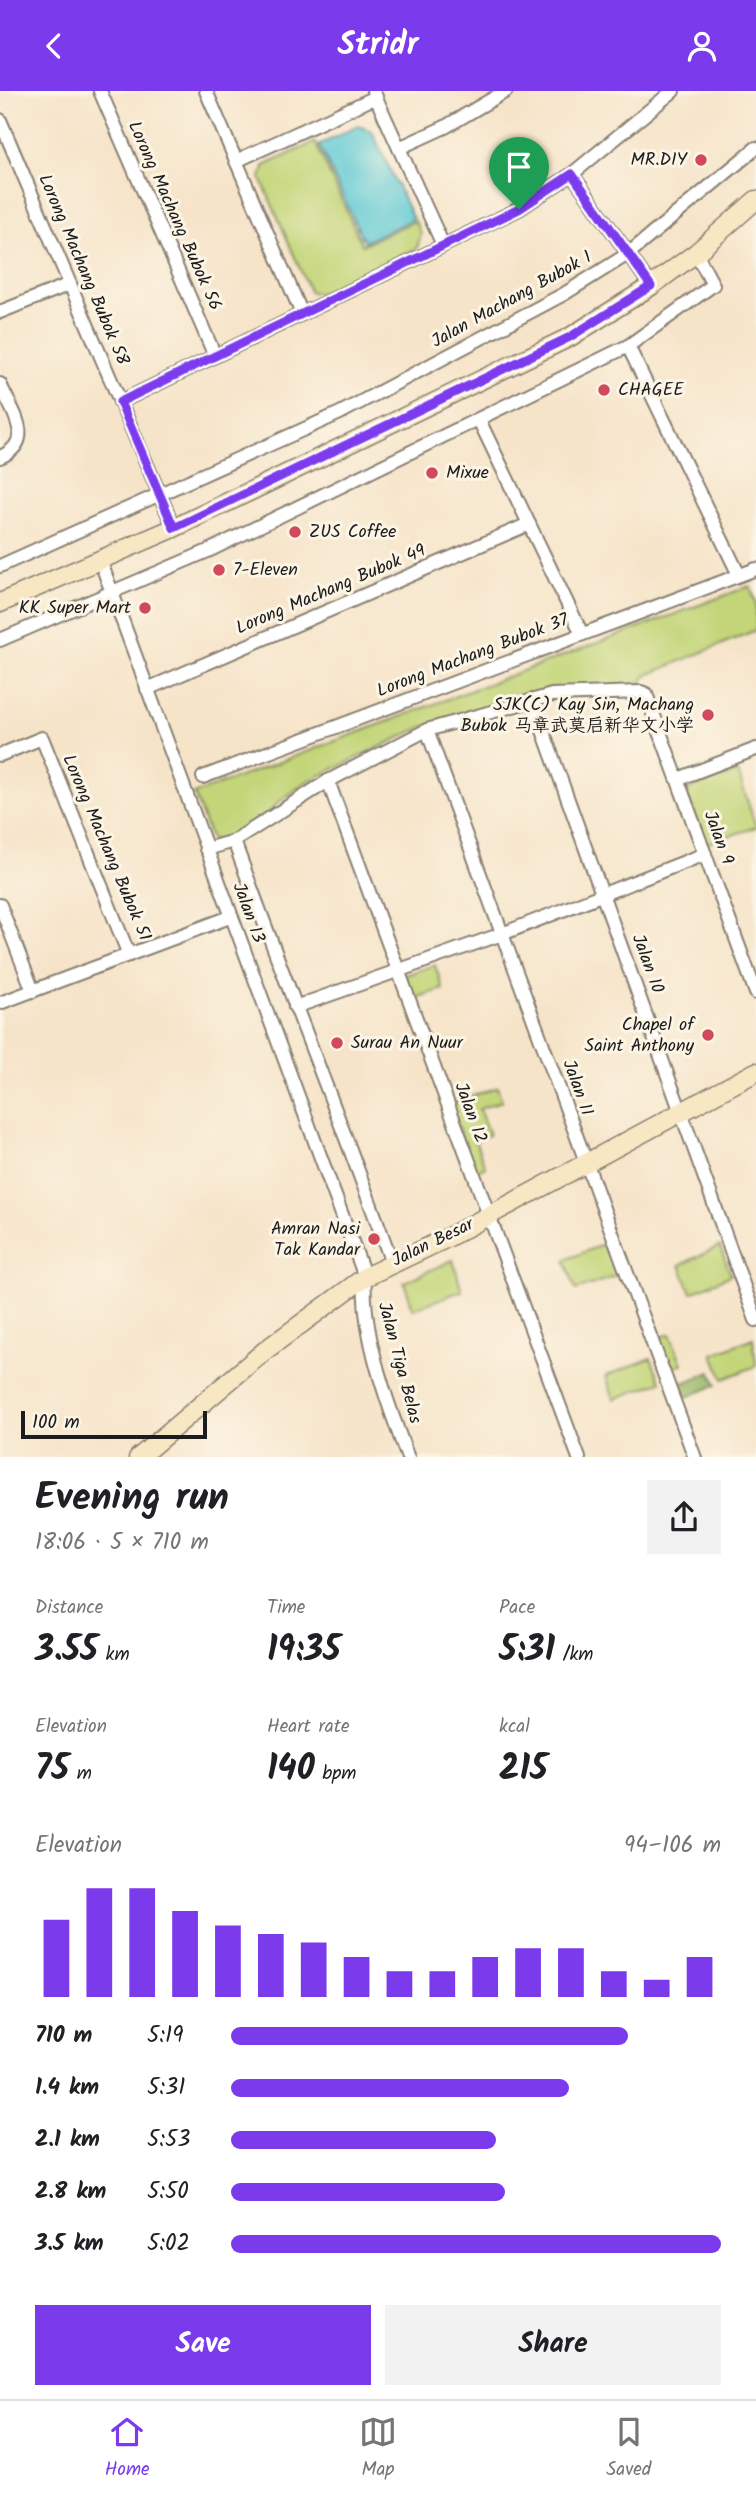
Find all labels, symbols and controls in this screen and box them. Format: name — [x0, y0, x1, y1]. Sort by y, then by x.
text: Stridr — [338, 20, 418, 71]
icon: back — [35, 27, 73, 65]
icon: person — [683, 27, 721, 65]
street label: Lorong Machang Bubok 56 — [119, 117, 229, 315]
pin — [489, 137, 549, 209]
place label: MR.DIY — [630, 146, 688, 175]
icon: arrive — [500, 148, 538, 186]
marker: MR.DIY — [693, 152, 709, 168]
street label: Lorong Machang Bubok 58 — [30, 170, 137, 370]
street label: Jalan Machang Bubok 1 — [426, 244, 598, 356]
place label: CHAGEE — [618, 376, 684, 405]
marker: CHAGEE — [596, 382, 612, 398]
place label: Mixue — [446, 459, 489, 488]
marker: Mixue — [424, 465, 440, 481]
place label: ZUS Coffee — [309, 518, 396, 547]
marker: ZUS Coffee — [287, 524, 303, 540]
street label: Lorong Machang Bubok 49 — [232, 537, 431, 643]
place label: 7-Eleven — [233, 556, 298, 585]
marker: 7-Eleven — [211, 562, 227, 578]
place label: KK Super Mart — [19, 594, 132, 623]
marker: KK Super Mart — [137, 600, 153, 616]
street label: Lorong Machang Bubok 37 — [373, 606, 574, 706]
place label: SJK(C) Kay Sin, Machang Bubok 马章武莫启新华文小学 — [461, 691, 694, 741]
marker: SJK(C) Kay Sin, Machang Bubok 马章武莫启新华文小学 — [700, 707, 716, 723]
street label: Lorong Machang Bubok 51 — [54, 750, 158, 946]
street label: Jalan 9 — [695, 807, 741, 869]
street label: Jalan 13 — [224, 879, 272, 947]
street label: Jalan 10 — [623, 930, 671, 998]
place label: Chapel of Saint Anthony — [585, 1011, 696, 1061]
marker: Chapel of Saint Anthony — [700, 1027, 716, 1043]
place label: Surau An Nuur — [351, 1029, 464, 1058]
marker: Surau An Nuur — [329, 1035, 345, 1051]
street label: Jalan 11 — [553, 1056, 601, 1120]
street label: Jalan 12 — [446, 1079, 494, 1147]
street label: Jalan Besar — [387, 1210, 480, 1275]
place label: Amran Nasi Tak Kandar — [271, 1215, 361, 1265]
marker: Amran Nasi Tak Kandar — [366, 1231, 382, 1247]
street label: Jalan Tiga Belas — [369, 1299, 429, 1427]
text: 100 m — [32, 1408, 80, 1438]
scale bar — [21, 1409, 206, 1440]
text: Evening run — [35, 1469, 229, 1529]
button: share — [647, 1480, 721, 1554]
text: 18:06 · 5 × 710 m — [35, 1525, 209, 1561]
text: Distance — [35, 1593, 103, 1623]
text: Time — [267, 1593, 305, 1623]
text: Pace — [499, 1593, 535, 1623]
text: 3.55 — [35, 1623, 98, 1679]
text: 19:35 — [267, 1623, 341, 1679]
text: 5:31 — [499, 1623, 555, 1679]
text: km — [98, 1640, 130, 1670]
text: /km — [555, 1640, 593, 1670]
text: Elevation — [35, 1712, 107, 1742]
text: Heart rate — [267, 1712, 350, 1742]
text: kcal — [499, 1712, 530, 1742]
text: 75 — [35, 1742, 69, 1798]
text: 140 — [267, 1742, 315, 1798]
text: 215 — [499, 1742, 548, 1798]
text: m — [69, 1759, 92, 1789]
text: bpm — [315, 1759, 356, 1789]
text: Elevation — [35, 1828, 122, 1864]
text: 94–106 m — [624, 1828, 721, 1864]
text: 710 m — [35, 2018, 92, 2054]
text: 5:19 — [147, 2018, 183, 2054]
text: 1.4 km — [35, 2070, 99, 2106]
text: 5:31 — [147, 2070, 185, 2106]
text: 2.1 km — [35, 2122, 100, 2158]
text: 5:53 — [147, 2122, 191, 2158]
text: 2.8 km — [35, 2174, 106, 2210]
text: 5:50 — [147, 2174, 189, 2210]
text: 3.5 km — [35, 2226, 104, 2262]
text: 5:02 — [147, 2226, 190, 2262]
button: Save — [35, 2305, 371, 2385]
button: Share — [385, 2305, 721, 2385]
tab: Home — [105, 2413, 150, 2485]
tab: Map — [359, 2413, 397, 2485]
tab: Saved — [606, 2413, 651, 2485]

